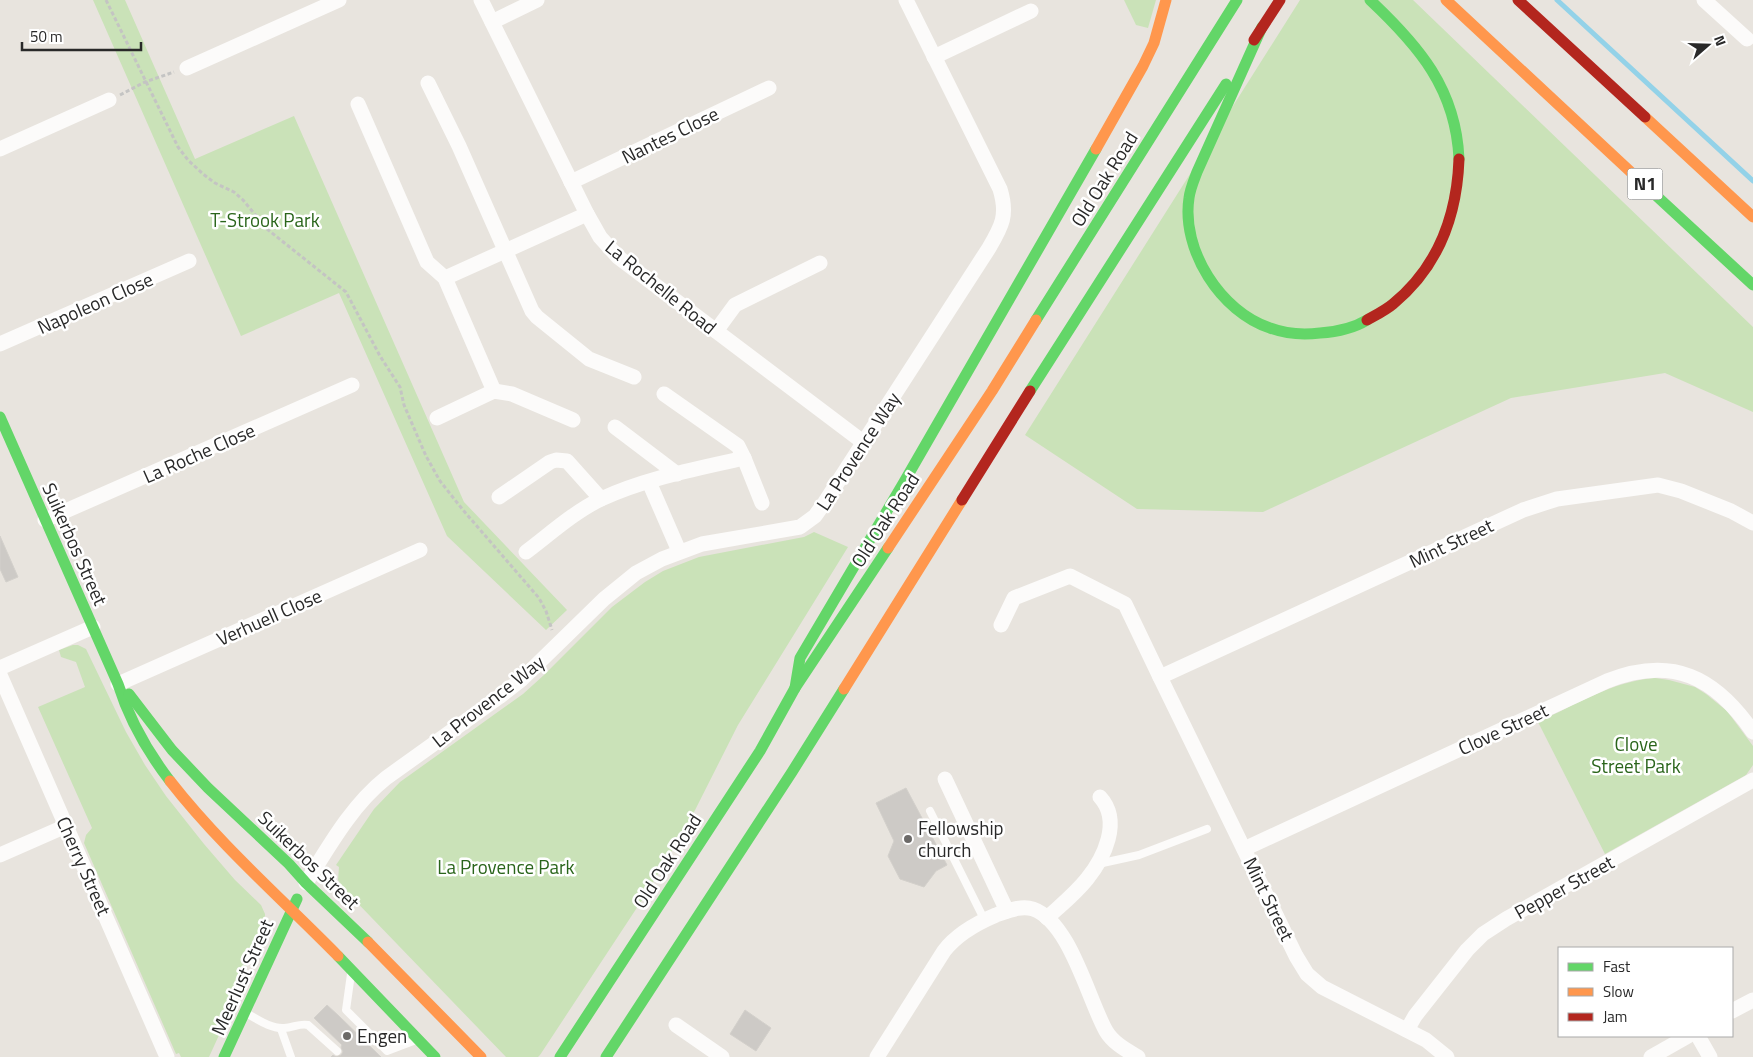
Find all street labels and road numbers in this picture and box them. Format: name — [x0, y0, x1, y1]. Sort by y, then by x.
street label: Nantes Close — [616, 99, 723, 171]
street label: Old Oak Road — [1063, 125, 1144, 232]
road number: N1 — [1628, 168, 1662, 200]
street label: La Rochelle Road — [599, 233, 723, 341]
street label: Napoleon Close — [32, 264, 157, 341]
street label: La Provence Way — [808, 386, 907, 516]
street label: La Roche Close — [138, 415, 259, 490]
street label: Old Oak Road — [843, 467, 926, 573]
street label: Suikerbos Street — [35, 478, 116, 610]
street label: Mint Street — [1404, 510, 1498, 575]
street label: Verhuell Close — [211, 580, 326, 653]
street label: La Provence Way — [425, 647, 550, 754]
street label: Clove Street — [1453, 695, 1553, 762]
street label: Suikerbos Street — [252, 803, 367, 916]
street label: Old Oak Road — [625, 808, 708, 914]
street label: Cherry Street — [50, 812, 119, 920]
street label: Pepper Street — [1509, 847, 1619, 926]
street label: Mint Street — [1237, 852, 1302, 946]
street label: Meerlust Street — [203, 914, 280, 1040]

